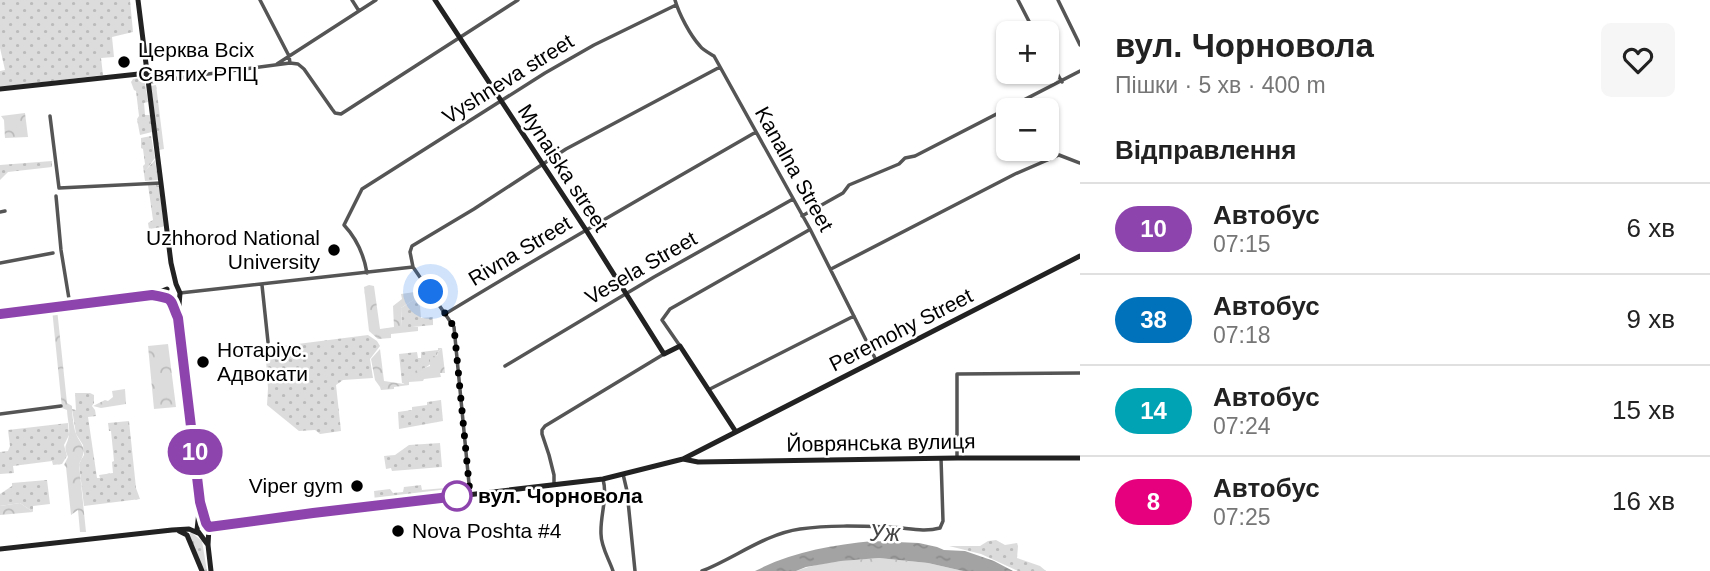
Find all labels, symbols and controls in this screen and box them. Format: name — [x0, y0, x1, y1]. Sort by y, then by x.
map controls — [996, 21, 1059, 161]
button: + — [996, 21, 1059, 84]
button: heart — [1601, 23, 1675, 97]
text: вул. Чорновола — [1115, 27, 1374, 64]
street label: Vyshneva street — [438, 29, 577, 128]
place label: Церква Всіх Святих РПЦ — [138, 38, 258, 85]
marker: Церква Всіх Святих РПЦ — [116, 54, 132, 70]
text: Пішки · 5 хв · 400 m — [1115, 72, 1326, 98]
button: − — [996, 98, 1059, 161]
street label: Mynaiska street — [514, 100, 613, 236]
street label: Kanalna Street — [751, 102, 838, 235]
text: Відправлення — [1115, 135, 1296, 165]
text: Автобус — [1213, 200, 1320, 230]
street label: Rivna Street — [464, 211, 575, 290]
text: 6 хв — [1627, 213, 1675, 243]
text: 10 — [1140, 215, 1167, 242]
place label: Uzhhorod National University — [146, 226, 320, 273]
street label: Vesela Street — [581, 226, 701, 309]
text: 07:15 — [1213, 231, 1271, 257]
marker: Uzhhorod National University — [326, 242, 342, 258]
your location — [413, 274, 448, 309]
street label: Peremohy Street — [825, 283, 976, 376]
text: Автобус — [1213, 291, 1320, 321]
text: 9 хв — [1627, 304, 1675, 334]
text: 38 — [1140, 306, 1167, 333]
text: 07:18 — [1213, 322, 1271, 348]
place label: Нотаріус. Адвокати — [217, 338, 308, 385]
marker: Нотаріус. Адвокати — [195, 354, 211, 370]
text: Автобус — [1213, 382, 1320, 412]
text: 15 хв — [1612, 395, 1675, 425]
text: 14 — [1140, 397, 1167, 424]
text: 07:24 — [1213, 413, 1271, 439]
line badge: 10 — [164, 429, 227, 475]
street label: Йоврянська вулиця — [786, 429, 976, 456]
text: 10 — [182, 438, 208, 465]
text: Автобус — [1213, 473, 1320, 503]
place label: Viper gym — [249, 474, 343, 497]
marker: Viper gym — [349, 478, 365, 494]
marker: вул. Чорновола — [442, 481, 472, 511]
place label: вул. Чорновола — [478, 484, 643, 507]
text: 16 хв — [1612, 486, 1675, 516]
text: 8 — [1147, 488, 1160, 515]
text: 07:25 — [1213, 504, 1271, 530]
place label: Nova Poshta #4 — [412, 519, 562, 542]
water label: Уж — [869, 520, 901, 546]
marker: Nova Poshta #4 — [390, 523, 406, 539]

